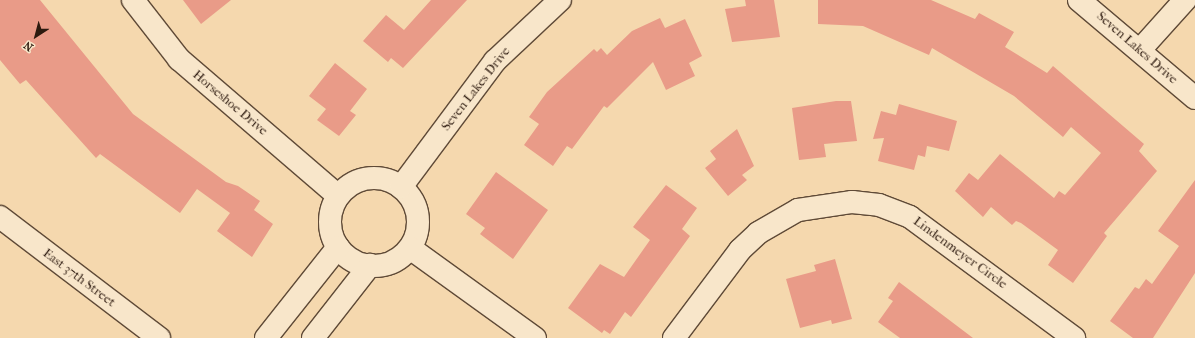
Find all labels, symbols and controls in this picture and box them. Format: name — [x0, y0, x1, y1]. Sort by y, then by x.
street label: Seven Lakes Drive — [1093, 9, 1181, 87]
north arrow — [16, 16, 56, 56]
text: N — [21, 38, 36, 54]
street label: Seven Lakes Drive — [438, 44, 514, 134]
street label: Horseshoe Drive — [189, 67, 271, 139]
street label: Lindenmeyer Circle — [910, 214, 1010, 292]
street label: East 37th Street — [40, 246, 118, 310]

